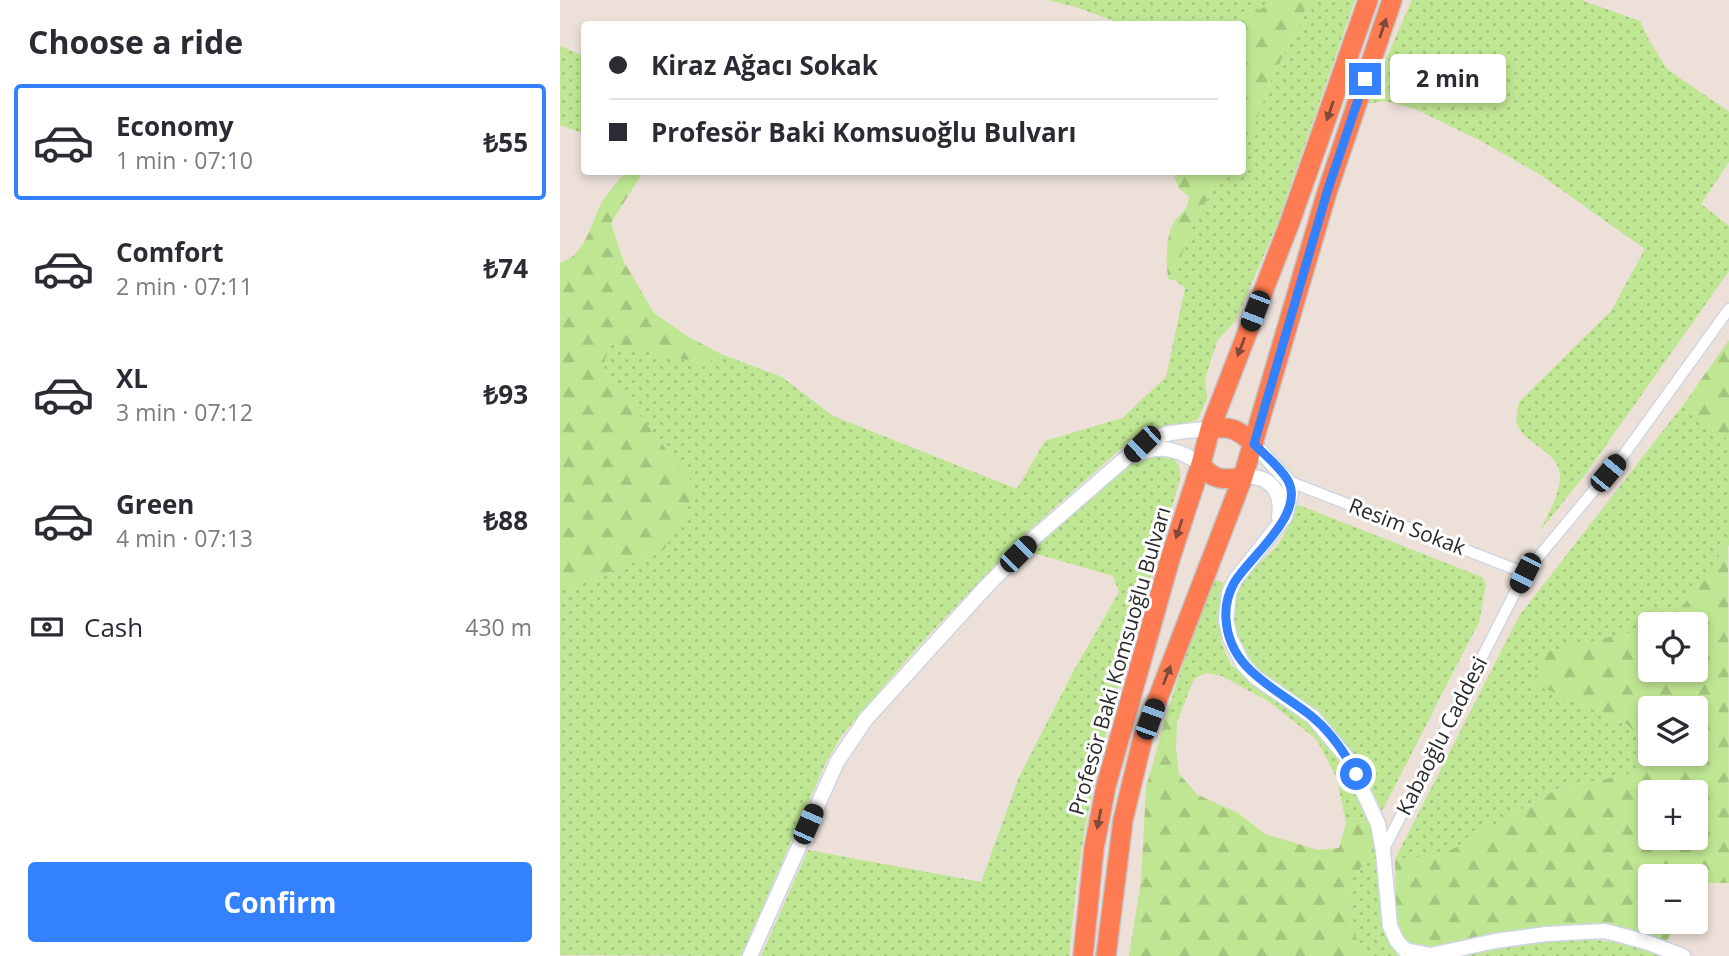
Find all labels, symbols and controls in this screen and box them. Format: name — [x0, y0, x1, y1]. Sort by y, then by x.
one-way arrow — [1378, 17, 1389, 38]
text: Choose a ride — [28, 20, 243, 63]
text: Kiraz Ağacı Sokak — [651, 47, 878, 83]
callout: 2 min — [1390, 55, 1505, 104]
text: 2 min — [1416, 62, 1480, 94]
route end — [1349, 63, 1381, 95]
one-way arrow — [1324, 100, 1335, 121]
text: Economy — [116, 108, 234, 144]
icon: car — [32, 111, 95, 174]
text: Profesör Baki Komsuoğlu Bulvarı — [651, 114, 1076, 150]
text: ₺55 — [483, 124, 528, 160]
text: 1 min · 07:10 — [116, 144, 253, 176]
text: Comfort — [116, 234, 223, 270]
icon: car — [32, 237, 95, 300]
text: ₺74 — [483, 250, 528, 286]
text: 2 min · 07:11 — [116, 270, 253, 302]
car — [1238, 288, 1273, 334]
one-way arrow — [1235, 336, 1246, 357]
text: XL — [116, 360, 148, 396]
icon: car — [32, 363, 95, 426]
text: ₺93 — [483, 376, 528, 412]
text: 3 min · 07:12 — [116, 396, 253, 428]
car — [1120, 422, 1165, 466]
car — [1587, 450, 1630, 496]
text: Green — [116, 486, 194, 522]
icon: car — [32, 489, 95, 552]
street label: Resim Sokak — [1345, 491, 1470, 561]
text: ₺88 — [483, 502, 528, 538]
street label: Profesör Baki Komsuoğlu Bulvarı — [1062, 503, 1177, 818]
one-way arrow — [1174, 519, 1184, 540]
text: 4 min · 07:13 — [116, 522, 253, 554]
car — [996, 532, 1041, 576]
car — [1507, 550, 1544, 596]
icon: cash — [28, 608, 66, 646]
text: Cash — [84, 609, 143, 645]
text: 430 m — [465, 611, 532, 643]
map controls — [1638, 612, 1708, 934]
button: locate — [1638, 612, 1708, 682]
street label: Kabaoğlu Caddesi — [1389, 651, 1493, 820]
one-way arrow — [1161, 665, 1172, 686]
car — [1133, 696, 1168, 742]
button: layers — [1638, 696, 1708, 766]
route start — [1340, 758, 1372, 790]
button: + — [1638, 780, 1708, 850]
car — [790, 801, 827, 847]
one-way arrow — [1093, 808, 1104, 830]
button: Confirm — [28, 862, 532, 942]
button: − — [1638, 864, 1708, 934]

